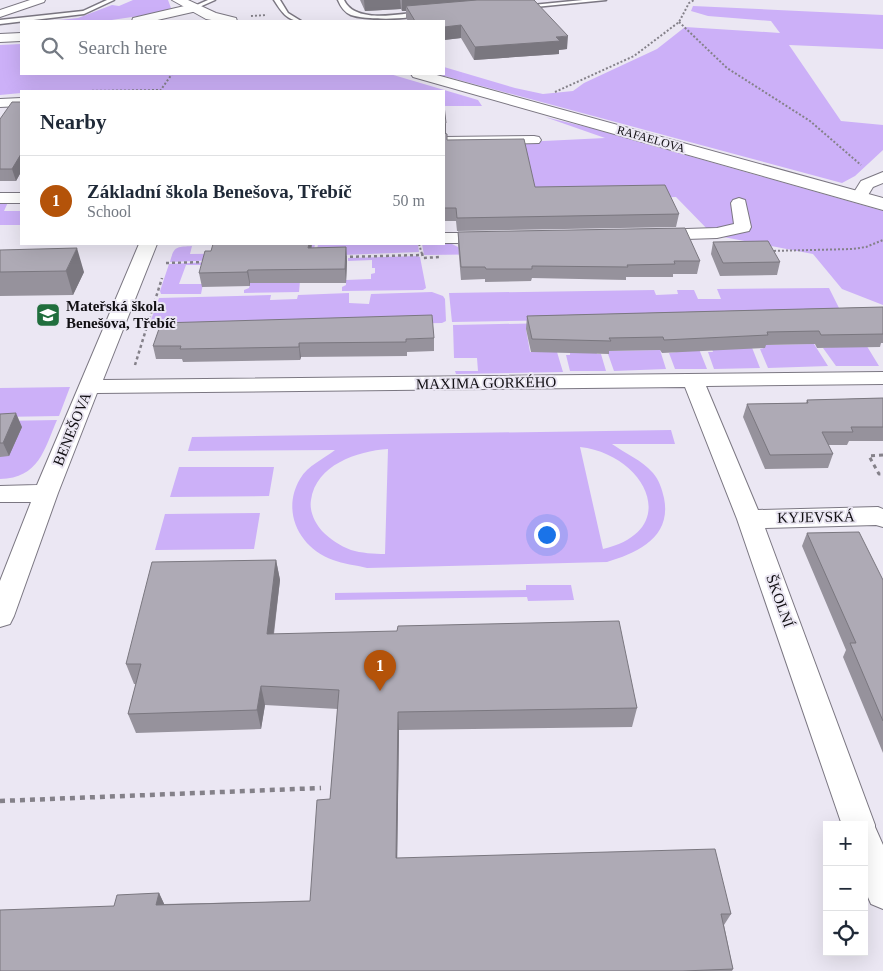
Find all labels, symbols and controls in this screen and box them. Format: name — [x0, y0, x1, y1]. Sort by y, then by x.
search box — [20, 20, 445, 75]
icon: search — [38, 34, 66, 62]
text: Search here — [78, 37, 167, 58]
text: Nearby — [40, 110, 107, 134]
street label: RAFAELOVA — [615, 123, 687, 155]
text: Základní škola Benešova, Třebíč — [87, 181, 352, 202]
text: 1 — [52, 192, 60, 209]
text: 50 m — [393, 192, 425, 209]
text: School — [87, 203, 131, 220]
place label: Mateřská škola Benešova, Třebíč — [66, 298, 176, 331]
school or university icon: Mateřská škola Benešova, Třebíč — [35, 302, 61, 328]
street label: MAXIMA GORKÉHO — [416, 374, 557, 392]
street label: BENEŠOVA — [50, 390, 94, 468]
street label: KYJEVSKÁ — [777, 508, 855, 526]
your location — [534, 522, 560, 548]
street label: ŠKOLNÍ — [763, 572, 797, 630]
pin: 1 — [364, 650, 396, 691]
map controls — [823, 821, 868, 956]
button: + — [823, 821, 868, 866]
button: − — [823, 866, 868, 911]
button: locate — [823, 911, 868, 956]

